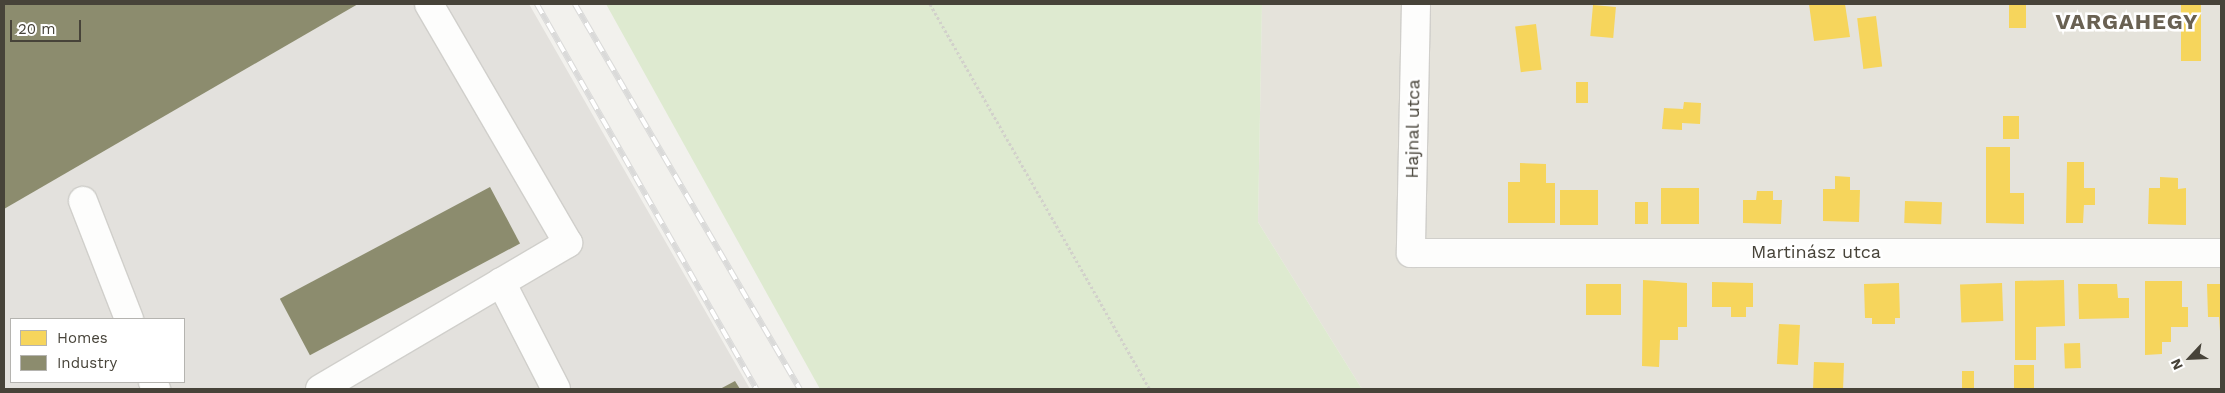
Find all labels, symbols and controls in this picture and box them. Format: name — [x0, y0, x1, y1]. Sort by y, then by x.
district label: VARGAHEGY — [2054, 9, 2200, 35]
scale bar — [12, 10, 84, 42]
text: 20 m — [18, 20, 56, 38]
street label: Hajnal utca — [1401, 79, 1425, 179]
street label: Martinász utca — [1751, 241, 1881, 263]
legend — [10, 318, 185, 383]
text: Homes — [57, 329, 108, 347]
north arrow — [2165, 333, 2215, 383]
text: Industry — [57, 354, 117, 372]
text: N — [2167, 356, 2186, 372]

